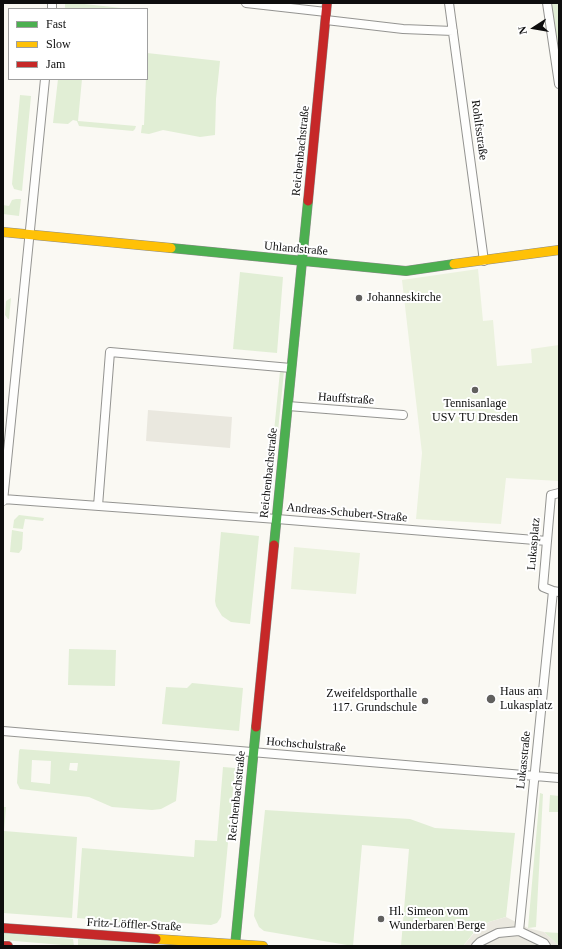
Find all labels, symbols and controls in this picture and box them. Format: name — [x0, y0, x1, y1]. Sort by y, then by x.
legend — [8, 8, 148, 80]
north arrow — [514, 8, 554, 48]
text: Fast — [46, 17, 66, 31]
text: N — [516, 25, 529, 36]
text: Slow — [46, 37, 71, 51]
text: Jam — [46, 57, 65, 71]
street label: Rohlfsstraße — [468, 99, 490, 161]
street label: Reichenbachstraße — [289, 105, 313, 197]
street label: Uhlandstraße — [264, 239, 328, 259]
place label: Johanneskirche — [367, 291, 441, 305]
marker: Johanneskirche — [354, 293, 364, 303]
marker: Tennisanlage USV TU Dresden — [470, 385, 480, 395]
street label: Hauffstraße — [317, 390, 375, 408]
place label: Tennisanlage USV TU Dresden — [432, 397, 518, 425]
street label: Reichenbachstraße — [257, 427, 281, 519]
street label: Andreas-Schubert-Straße — [286, 501, 408, 525]
street label: Lukasplatz — [525, 517, 543, 571]
place label: Haus am Lukasplatz — [500, 685, 553, 713]
place label: Zweifeldsporthalle 117. Grundschule — [326, 687, 417, 715]
marker: Haus am Lukasplatz — [485, 693, 497, 705]
marker: Zweifeldsporthalle 117. Grundschule — [420, 696, 430, 706]
street label: Lukasstraße — [514, 730, 534, 790]
street label: Hochschulstraße — [266, 734, 346, 756]
street label: Reichenbachstraße — [225, 750, 249, 842]
place label: Hl. Simeon vom Wunderbaren Berge — [389, 905, 485, 933]
marker: Hl. Simeon vom Wunderbaren Berge — [376, 914, 386, 924]
street label: Fritz-Löffler-Straße — [86, 915, 182, 935]

